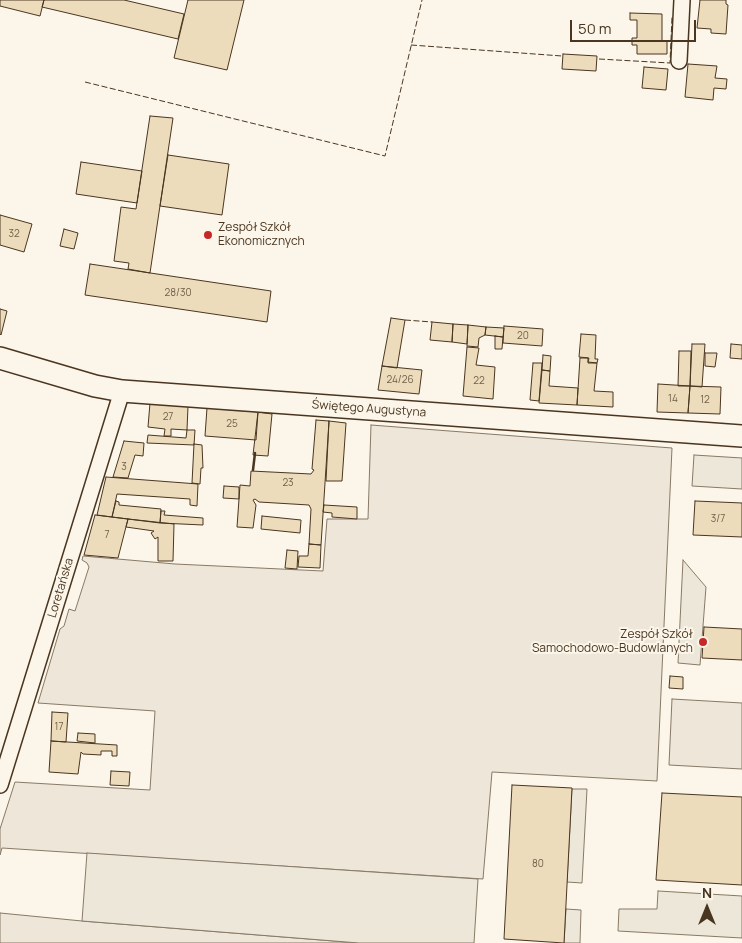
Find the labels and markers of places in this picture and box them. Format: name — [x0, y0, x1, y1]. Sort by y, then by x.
place label: Zespół Szkół Ekonomicznych — [218, 221, 305, 249]
marker: Zespół Szkół Ekonomicznych — [202, 229, 214, 241]
place label: Zespół Szkół Samochodowo-Budowlanych — [532, 628, 693, 656]
marker: Zespół Szkół Samochodowo-Budowlanych — [697, 636, 709, 648]

